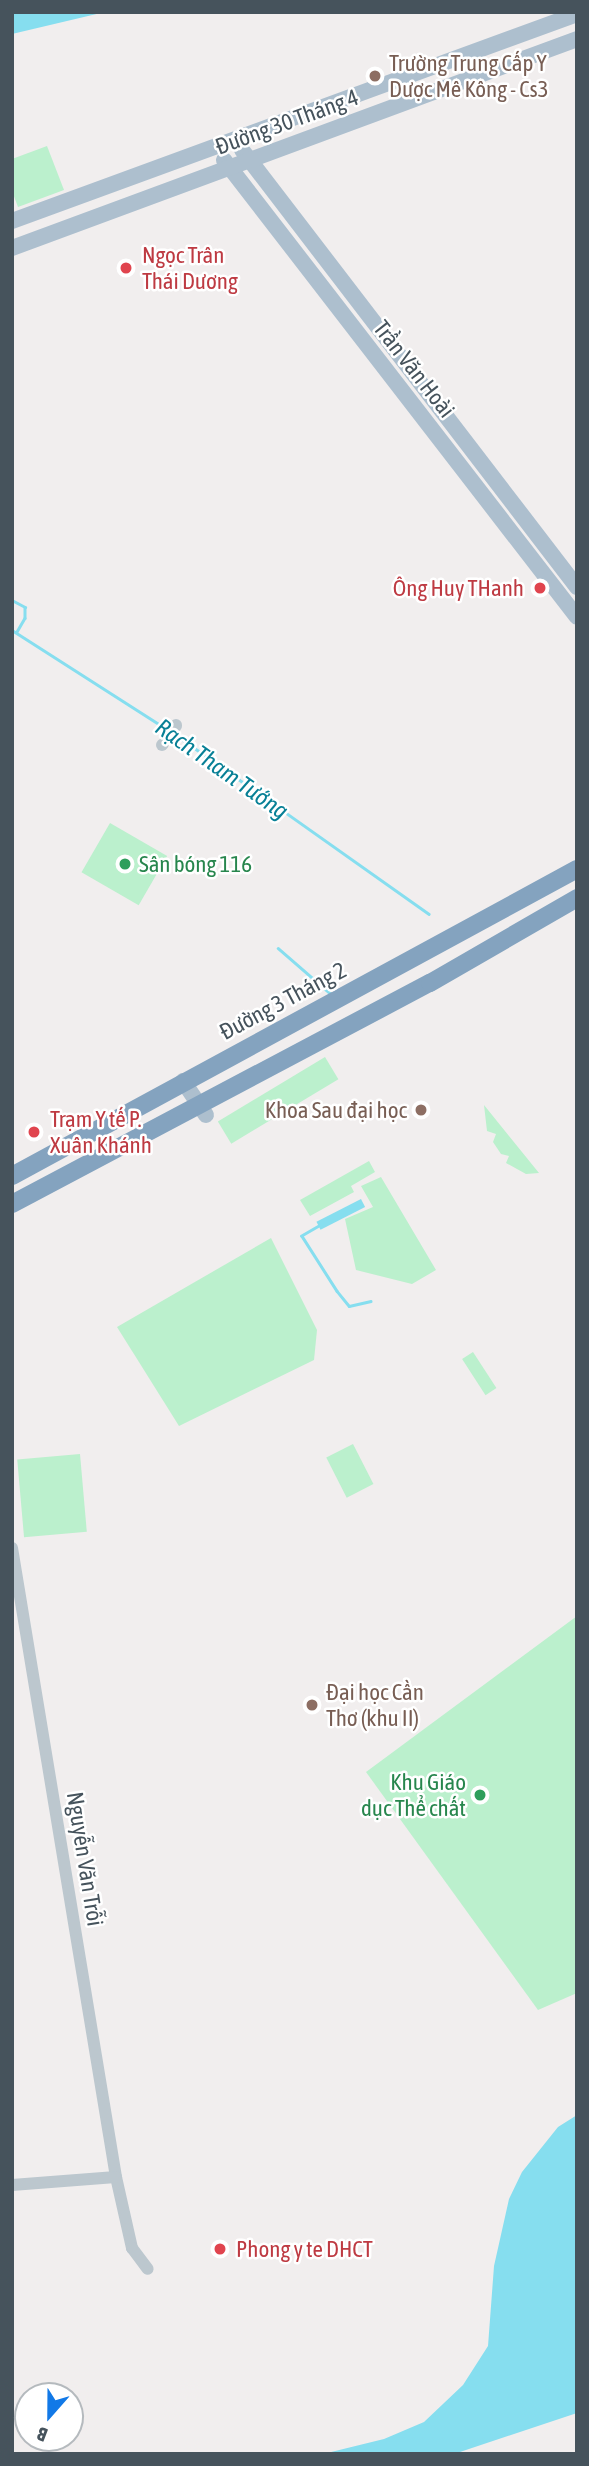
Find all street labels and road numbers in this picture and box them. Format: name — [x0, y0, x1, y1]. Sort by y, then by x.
street label: Đường 30 Tháng 4 — [212, 83, 362, 161]
street label: Trần Văn Hoài — [367, 315, 461, 423]
street label: Đường 3 Tháng 2 — [215, 956, 351, 1046]
street label: Nguyễn Văn Trỗi — [61, 1790, 109, 1928]

